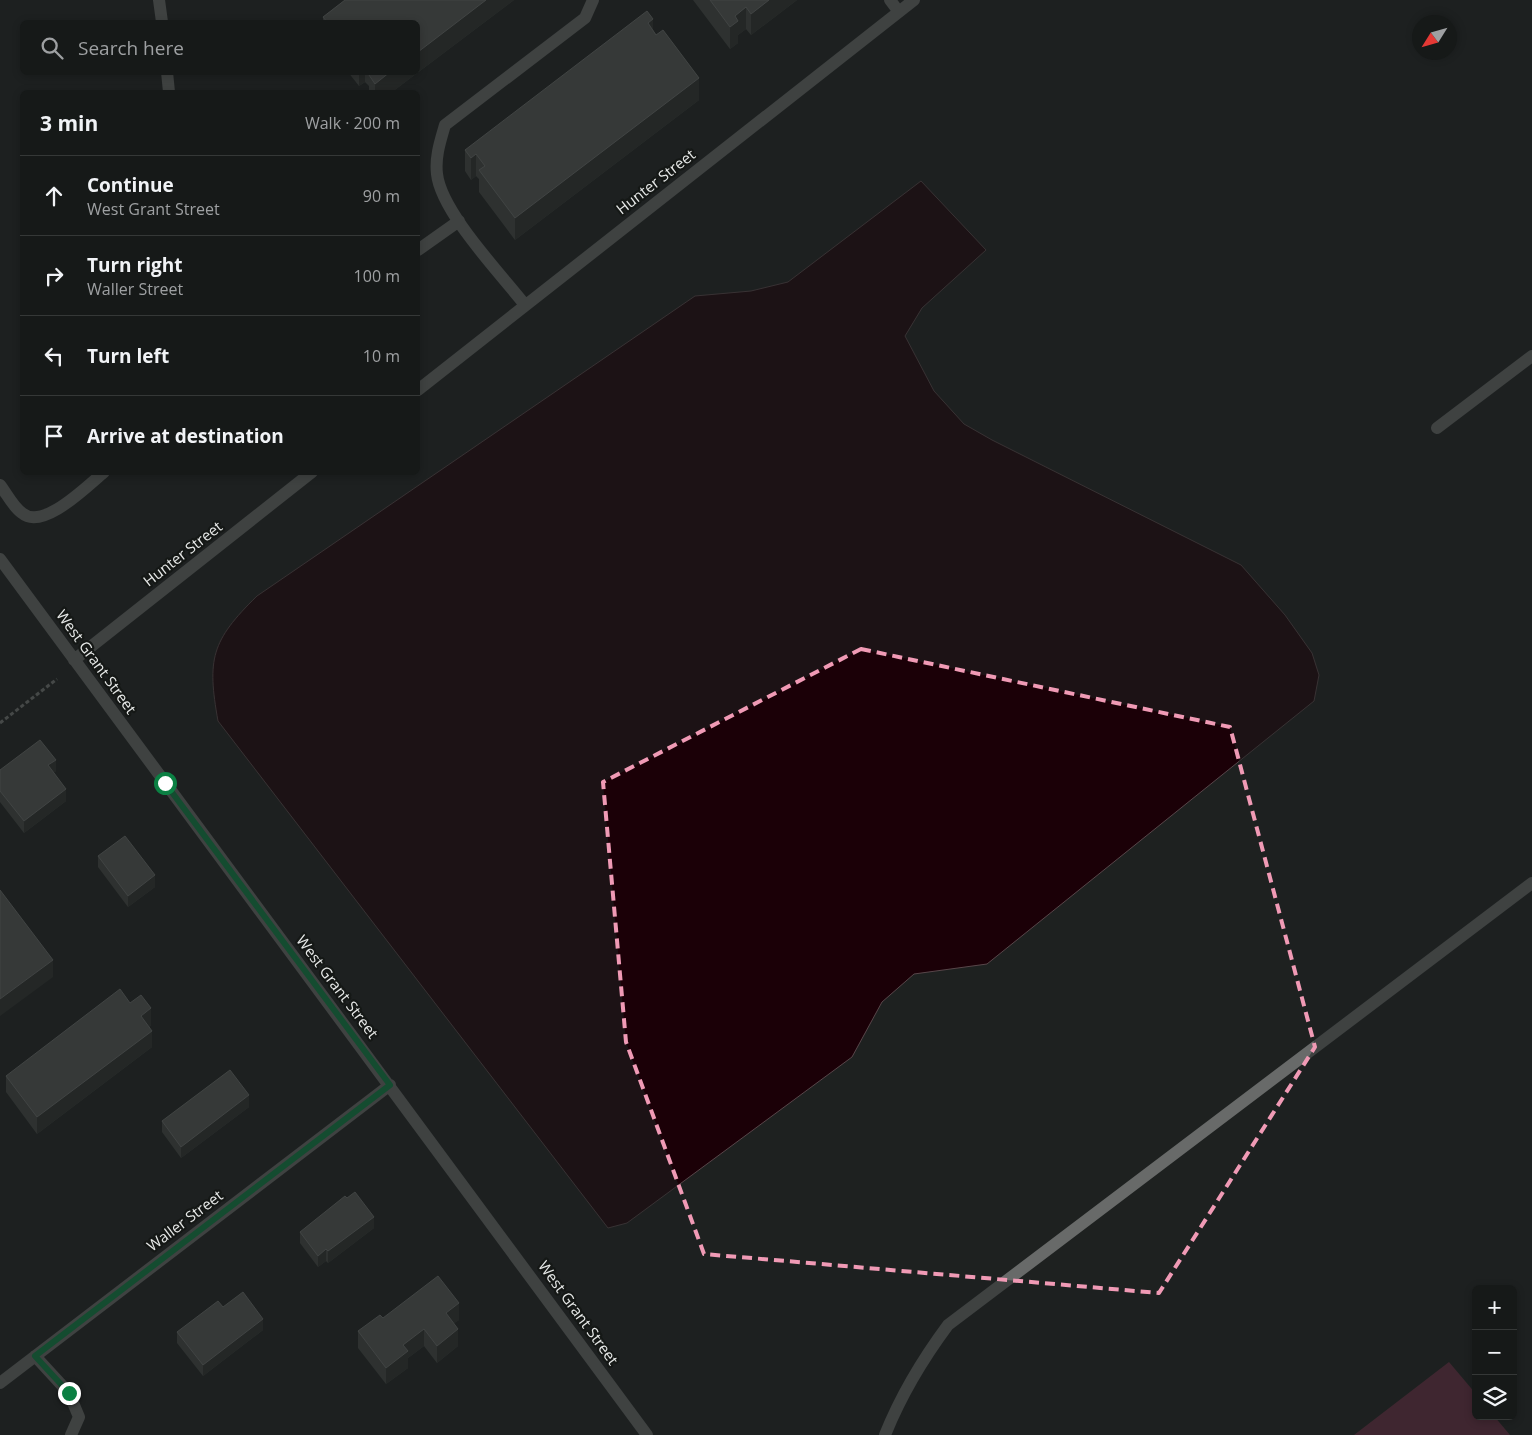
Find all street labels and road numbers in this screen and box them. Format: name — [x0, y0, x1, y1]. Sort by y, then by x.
street label: Hunter Street — [612, 144, 699, 218]
street label: Hunter Street — [139, 516, 226, 590]
street label: West Grant Street — [52, 605, 141, 718]
street label: West Grant Street — [292, 931, 383, 1042]
street label: Waller Street — [142, 1185, 226, 1255]
street label: West Grant Street — [534, 1256, 623, 1369]

